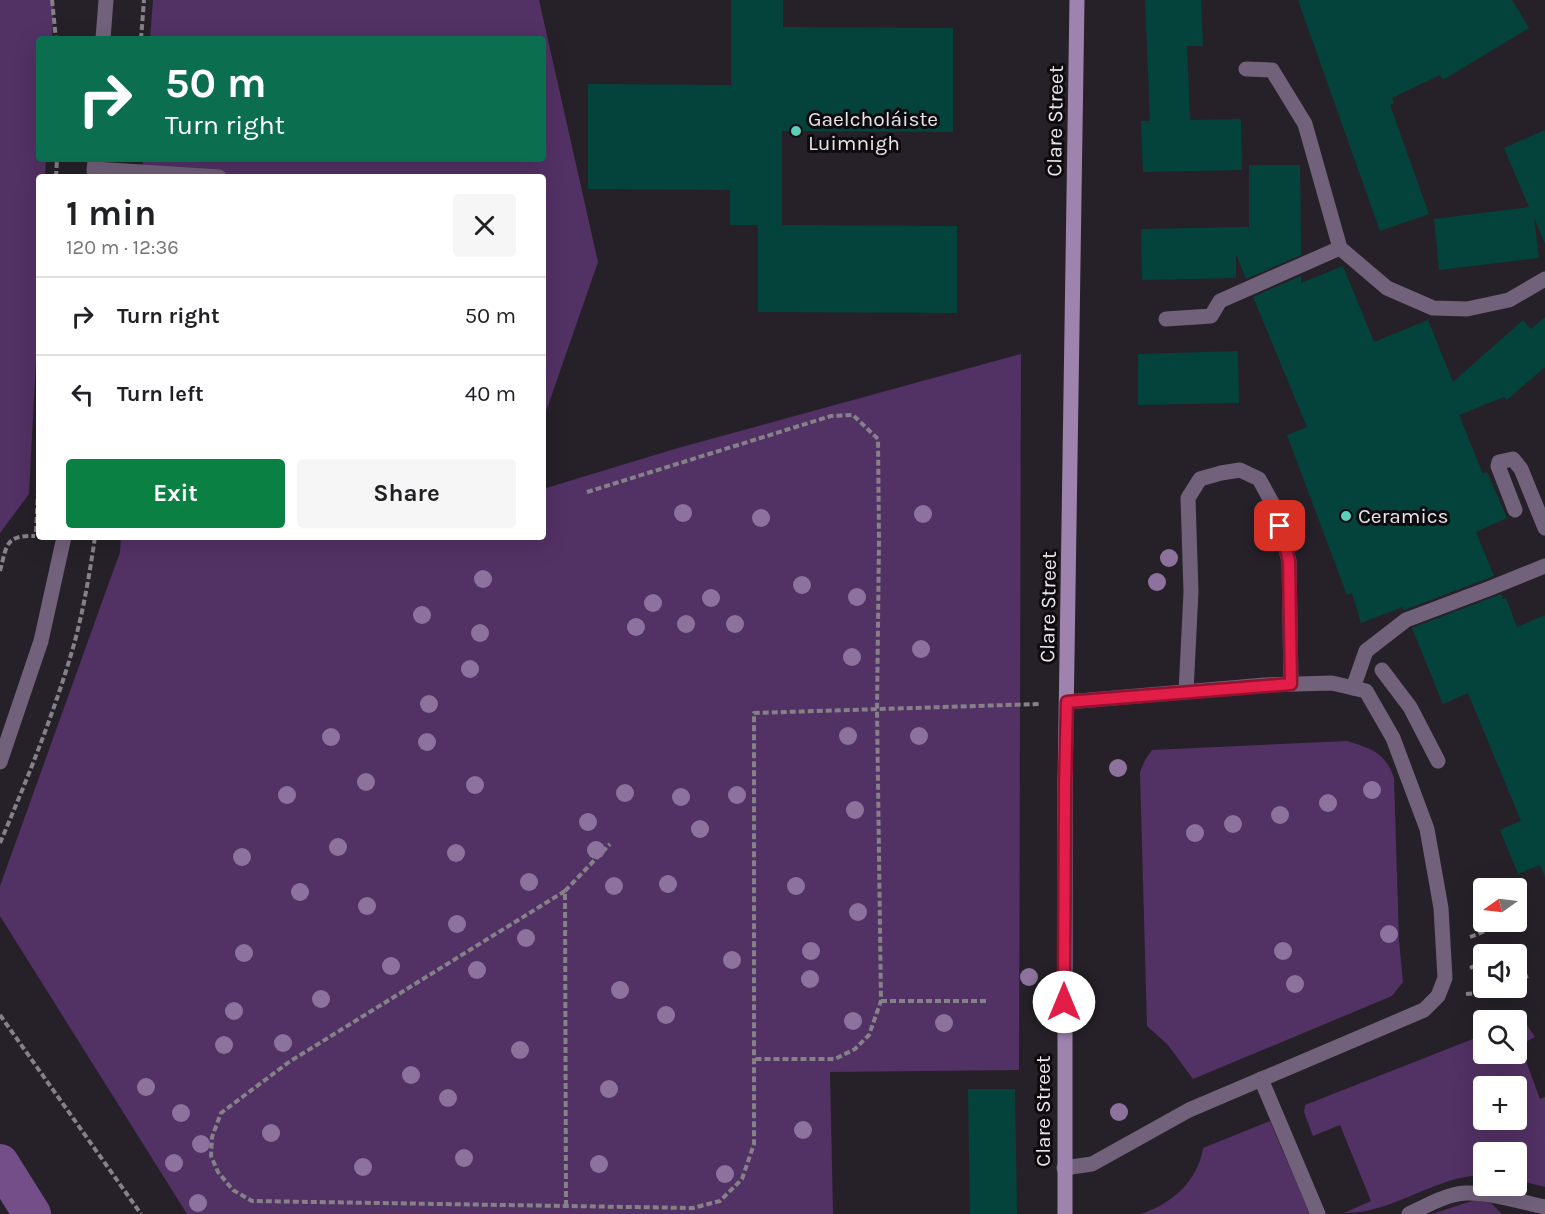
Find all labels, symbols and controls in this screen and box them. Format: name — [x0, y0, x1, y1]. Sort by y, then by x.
text: 50 m — [165, 58, 267, 108]
icon: right — [66, 60, 144, 138]
street label: Clare Street — [1042, 65, 1068, 177]
place label: Gaelcholáiste Luimnigh — [808, 107, 938, 155]
text: Turn right — [165, 109, 285, 141]
marker: Gaelcholáiste Luimnigh — [789, 124, 803, 138]
text: 1 min — [66, 192, 156, 234]
button: close — [453, 194, 516, 257]
text: 120 m · 12:36 — [66, 236, 179, 259]
icon: right — [66, 300, 99, 333]
text: Turn right — [117, 303, 220, 329]
text: 50 m — [465, 303, 516, 329]
icon: left — [66, 378, 99, 411]
text: Turn left — [117, 381, 204, 407]
text: 40 m — [465, 381, 516, 407]
button: Exit — [66, 459, 285, 528]
button: Share — [297, 459, 516, 528]
pin — [1254, 500, 1305, 551]
place label: Ceramics — [1358, 504, 1449, 528]
icon: arrive — [1263, 509, 1296, 542]
marker: Ceramics — [1339, 509, 1353, 523]
street label: Clare Street — [1035, 551, 1061, 663]
north arrow — [1473, 878, 1527, 932]
map controls — [1473, 878, 1527, 1196]
button: sound — [1473, 944, 1527, 998]
position arrow — [1032, 970, 1096, 1034]
button: search — [1473, 1010, 1527, 1064]
street label: Clare Street — [1031, 1055, 1055, 1167]
button: + — [1473, 1076, 1527, 1130]
button: − — [1473, 1142, 1527, 1196]

